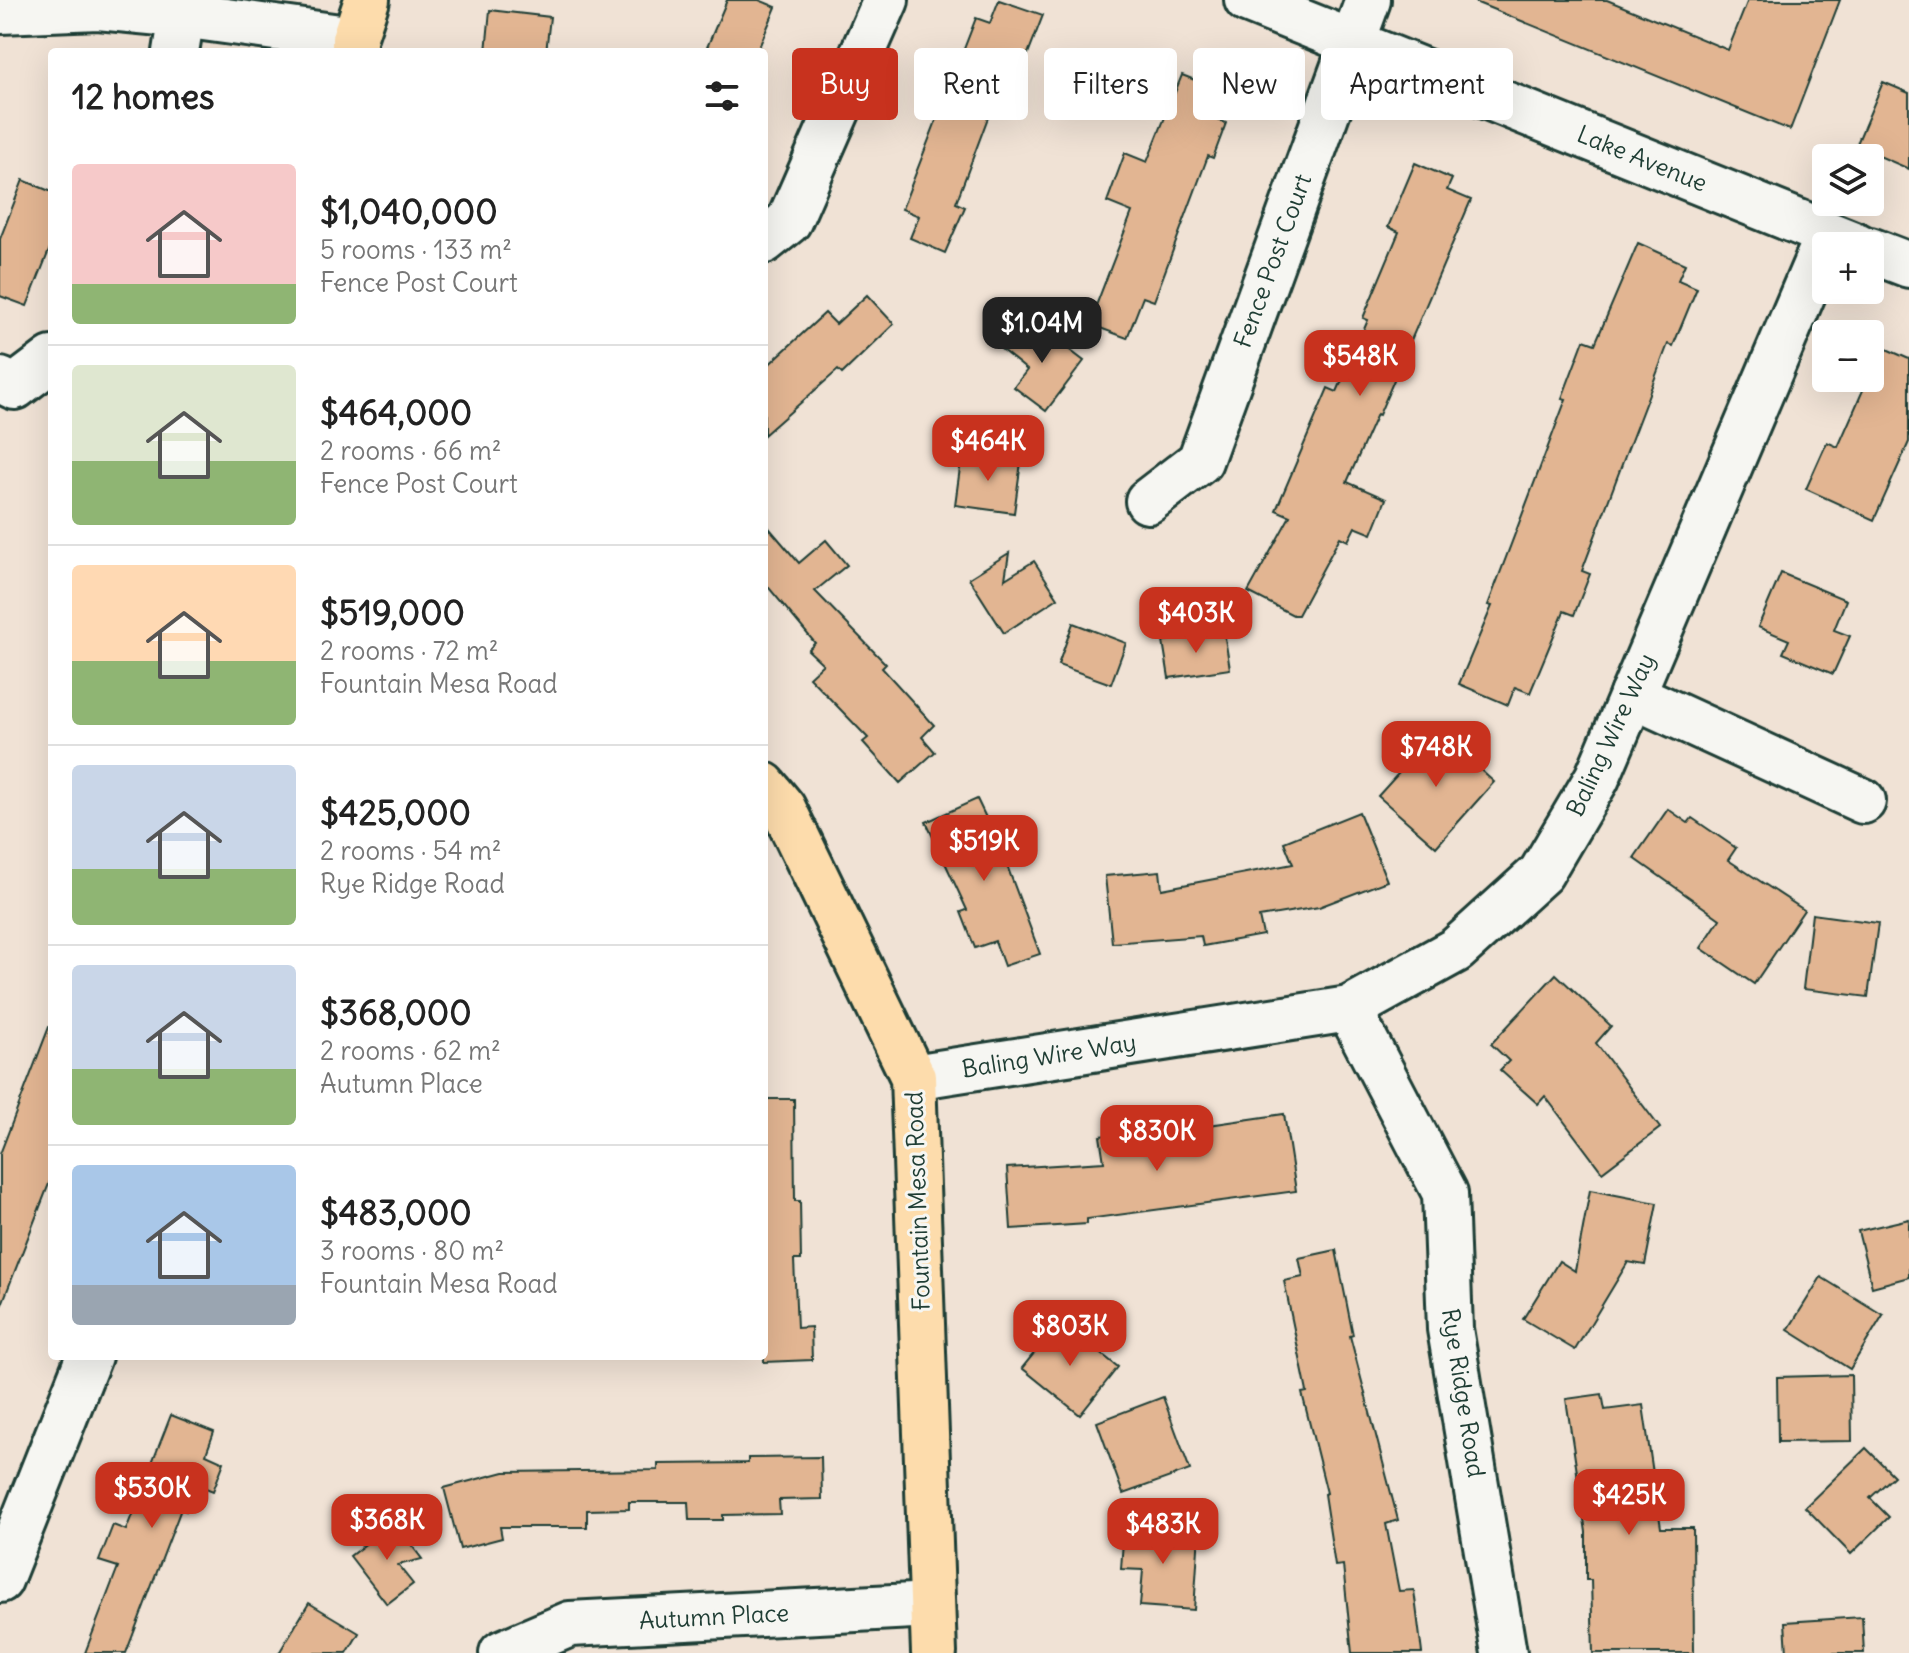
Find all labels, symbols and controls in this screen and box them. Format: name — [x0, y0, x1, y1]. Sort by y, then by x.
chip: Buy — [792, 48, 898, 120]
chip: Rent — [914, 48, 1028, 120]
chip: Filters — [1044, 48, 1177, 120]
chip: New — [1193, 48, 1305, 120]
chip: Apartment — [1321, 48, 1513, 120]
icon: filters — [700, 74, 744, 118]
text: 12 homes — [72, 75, 215, 118]
street label: Lake Avenue — [1573, 118, 1712, 198]
map controls — [1812, 144, 1884, 392]
button: layers — [1812, 144, 1884, 216]
street label: Fence Post Court — [1227, 170, 1317, 352]
text: $1,040,000 — [320, 190, 498, 233]
icon: home — [136, 196, 232, 292]
button: + — [1812, 232, 1884, 304]
text: 5 rooms · 133 m² — [320, 233, 512, 266]
text: Fence Post Court — [320, 266, 518, 299]
pin: $1.04M — [977, 297, 1107, 365]
text: $1.04M — [1001, 306, 1083, 339]
button: − — [1812, 320, 1884, 392]
pin: $548K — [1304, 330, 1416, 398]
text: $548K — [1322, 339, 1398, 372]
text: $464,000 — [320, 391, 472, 434]
icon: home — [136, 397, 232, 493]
pin: $464K — [932, 415, 1044, 483]
text: $464K — [950, 424, 1026, 457]
text: 2 rooms · 66 m² — [320, 434, 502, 467]
text: Fence Post Court — [320, 467, 518, 500]
pin: $403K — [1140, 587, 1252, 655]
text: $519,000 — [320, 591, 465, 634]
text: $403K — [1157, 596, 1235, 629]
icon: home — [136, 597, 232, 693]
text: 2 rooms · 72 m² — [320, 634, 499, 667]
street label: Baling Wire Way — [1559, 648, 1661, 821]
text: Fountain Mesa Road — [320, 667, 558, 700]
pin: $748K — [1380, 721, 1492, 789]
text: $748K — [1400, 730, 1472, 763]
text: $425,000 — [320, 791, 471, 834]
icon: home — [136, 797, 232, 893]
pin: $519K — [928, 815, 1040, 883]
text: $519K — [949, 824, 1019, 857]
text: 2 rooms · 54 m² — [320, 834, 502, 867]
text: Rye Ridge Road — [320, 867, 505, 900]
text: $368,000 — [320, 991, 472, 1034]
icon: home — [136, 997, 232, 1093]
street label: Baling Wire Way — [959, 1026, 1138, 1084]
text: 2 rooms · 62 m² — [320, 1034, 501, 1067]
text: Autumn Place — [320, 1067, 483, 1100]
street label: Fountain Mesa Road — [898, 1091, 936, 1311]
pin: $830K — [1101, 1105, 1213, 1173]
text: $830K — [1118, 1114, 1196, 1147]
text: $483,000 — [320, 1191, 472, 1234]
icon: home — [136, 1197, 232, 1293]
text: 3 rooms · 80 m² — [320, 1234, 504, 1267]
text: Fountain Mesa Road — [320, 1267, 558, 1300]
pin: $803K — [1014, 1300, 1126, 1368]
street label: Rye Ridge Road — [1436, 1306, 1492, 1479]
text: $803K — [1031, 1309, 1109, 1342]
pin: $530K — [96, 1462, 208, 1530]
pin: $425K — [1573, 1469, 1685, 1537]
text: $530K — [113, 1471, 191, 1504]
text: $425K — [1592, 1478, 1666, 1511]
pin: $368K — [331, 1494, 443, 1562]
pin: $483K — [1107, 1498, 1219, 1566]
text: $368K — [349, 1503, 425, 1536]
text: $483K — [1125, 1507, 1201, 1540]
street label: Autumn Place — [638, 1597, 790, 1635]

